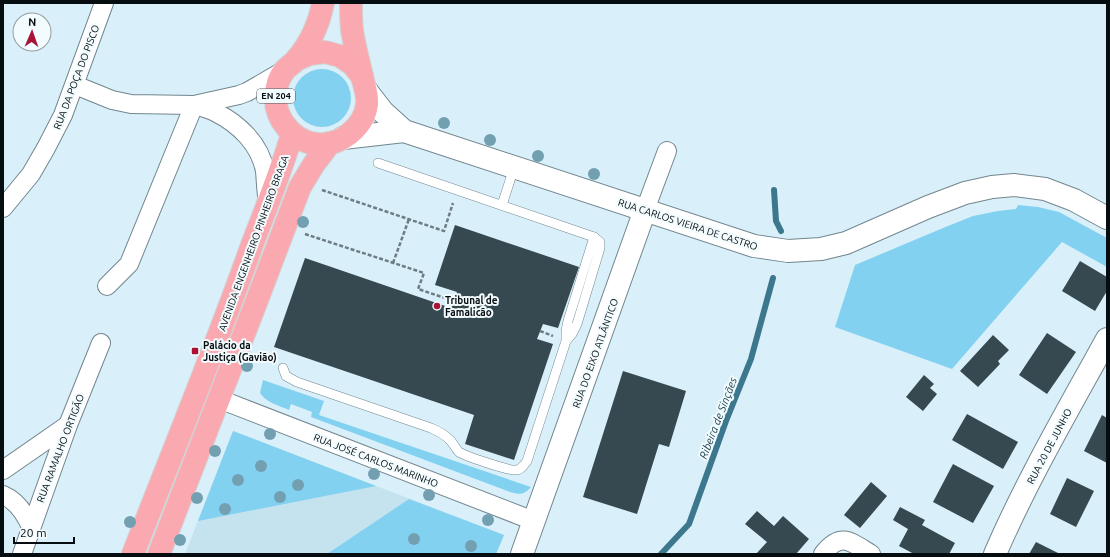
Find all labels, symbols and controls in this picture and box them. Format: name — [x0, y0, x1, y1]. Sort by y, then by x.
north arrow — [12, 12, 52, 52]
text: N — [28, 16, 37, 28]
street label: RUA DA POÇA DO PISCO — [51, 23, 102, 131]
road number: EN 204 — [257, 89, 295, 103]
street label: AVENIDA ENGENHEIRO PINHEIRO BRAGA — [216, 153, 291, 333]
street label: RUA CARLOS VIEIRA DE CASTRO — [617, 197, 759, 252]
place label: Tribunal de Famalicão — [445, 295, 498, 318]
street label: RUA DO EIXO ATLÂNTICO — [570, 296, 620, 409]
marker: Tribunal de Famalicão — [432, 301, 442, 311]
place label: Palácio da Justiça (Gavião) — [203, 340, 277, 364]
marker: Palácio da Justiça (Gavião) — [190, 346, 200, 356]
water label: Ribeira de Sinçães — [697, 375, 739, 460]
street label: RUA RAMALHO ORTIGÃO — [35, 392, 86, 504]
street label: RUA 20 DE JUNHO — [1025, 406, 1074, 486]
street label: RUA JOSÉ CARLOS MARINHO — [312, 431, 440, 489]
scale bar — [14, 519, 74, 545]
text: 20 m — [20, 526, 47, 539]

